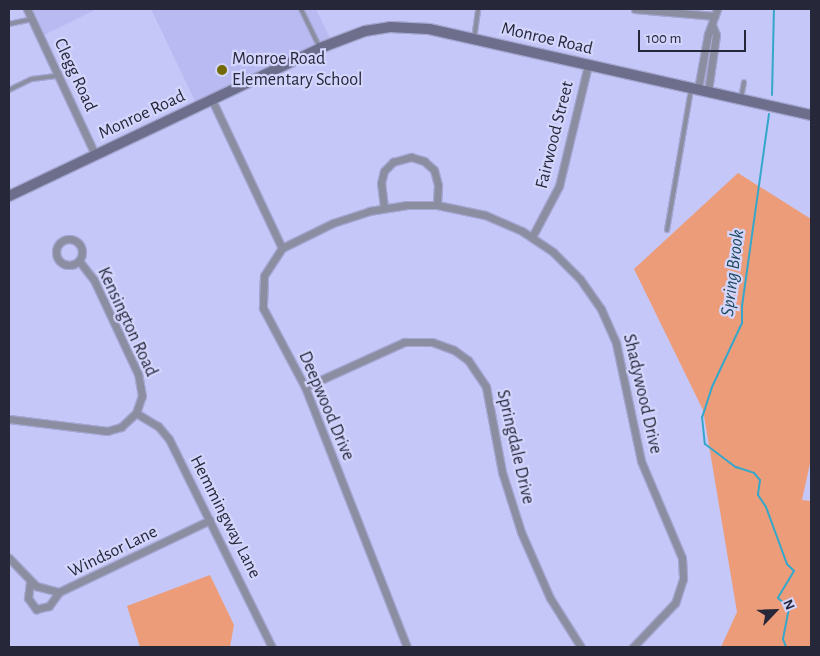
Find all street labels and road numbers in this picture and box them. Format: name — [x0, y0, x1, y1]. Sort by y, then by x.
street label: Monroe Road — [499, 18, 595, 60]
street label: Clegg Road — [49, 35, 101, 115]
street label: Fairwood Street — [531, 79, 579, 191]
street label: Monroe Road — [95, 85, 189, 145]
street label: Kensington Road — [92, 264, 162, 380]
street label: Shadywood Drive — [618, 332, 666, 456]
street label: Deepwood Drive — [293, 348, 359, 464]
street label: Springdale Drive — [491, 388, 539, 506]
street label: Hemmingway Lane — [185, 452, 265, 582]
street label: Windsor Lane — [65, 521, 161, 583]

